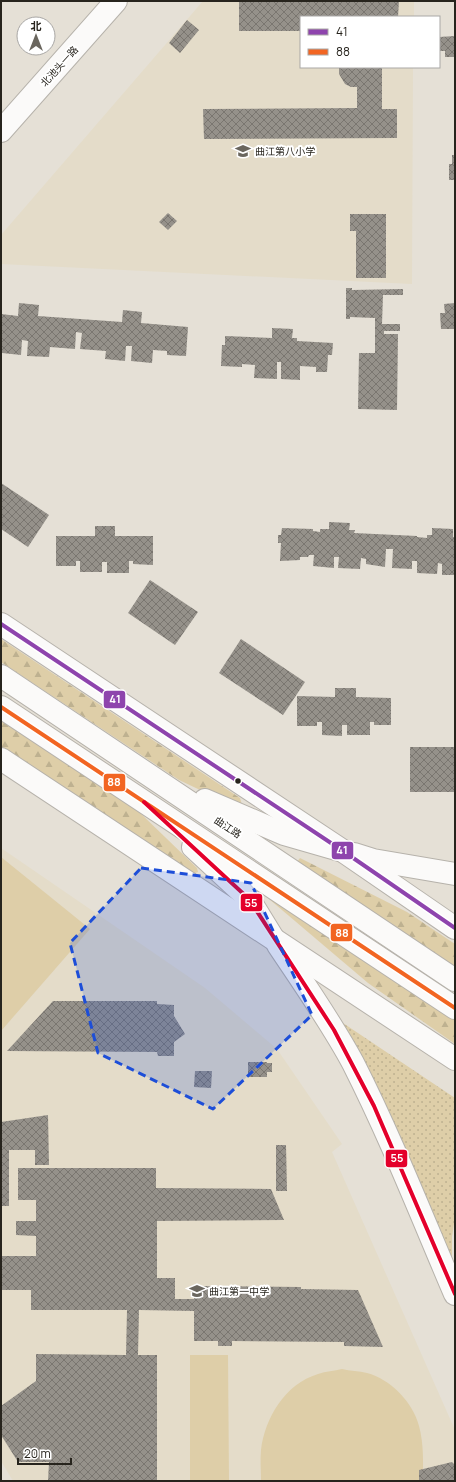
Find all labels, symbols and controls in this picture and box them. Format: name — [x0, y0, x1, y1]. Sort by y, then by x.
north arrow — [16, 16, 56, 56]
legend — [300, 16, 440, 68]
text: 北 — [31, 18, 42, 33]
text: 41 — [336, 23, 348, 40]
street label: 北池头一路 — [37, 43, 81, 89]
text: 88 — [336, 43, 350, 60]
school or university icon: 曲江第八小学 — [234, 142, 252, 160]
place label: 曲江第八小学 — [255, 144, 315, 158]
line badge: 41 — [103, 690, 126, 709]
text: 41 — [109, 691, 121, 706]
line badge: 88 — [103, 773, 126, 792]
text: 88 — [107, 774, 121, 789]
unlabelled marker — [233, 776, 243, 786]
street label: 曲江路 — [212, 813, 244, 841]
line badge: 41 — [331, 841, 354, 860]
text: 41 — [336, 842, 348, 857]
line badge: 55 — [240, 893, 263, 912]
text: 55 — [245, 895, 257, 910]
line badge: 88 — [330, 923, 353, 942]
text: 88 — [335, 925, 349, 940]
line badge: 55 — [385, 1149, 408, 1168]
text: 55 — [391, 1150, 403, 1165]
school or university icon: 曲江第一中学 — [188, 1282, 206, 1300]
place label: 曲江第一中学 — [209, 1284, 269, 1298]
scale bar — [18, 1440, 71, 1466]
text: 20 m — [24, 1445, 51, 1462]

